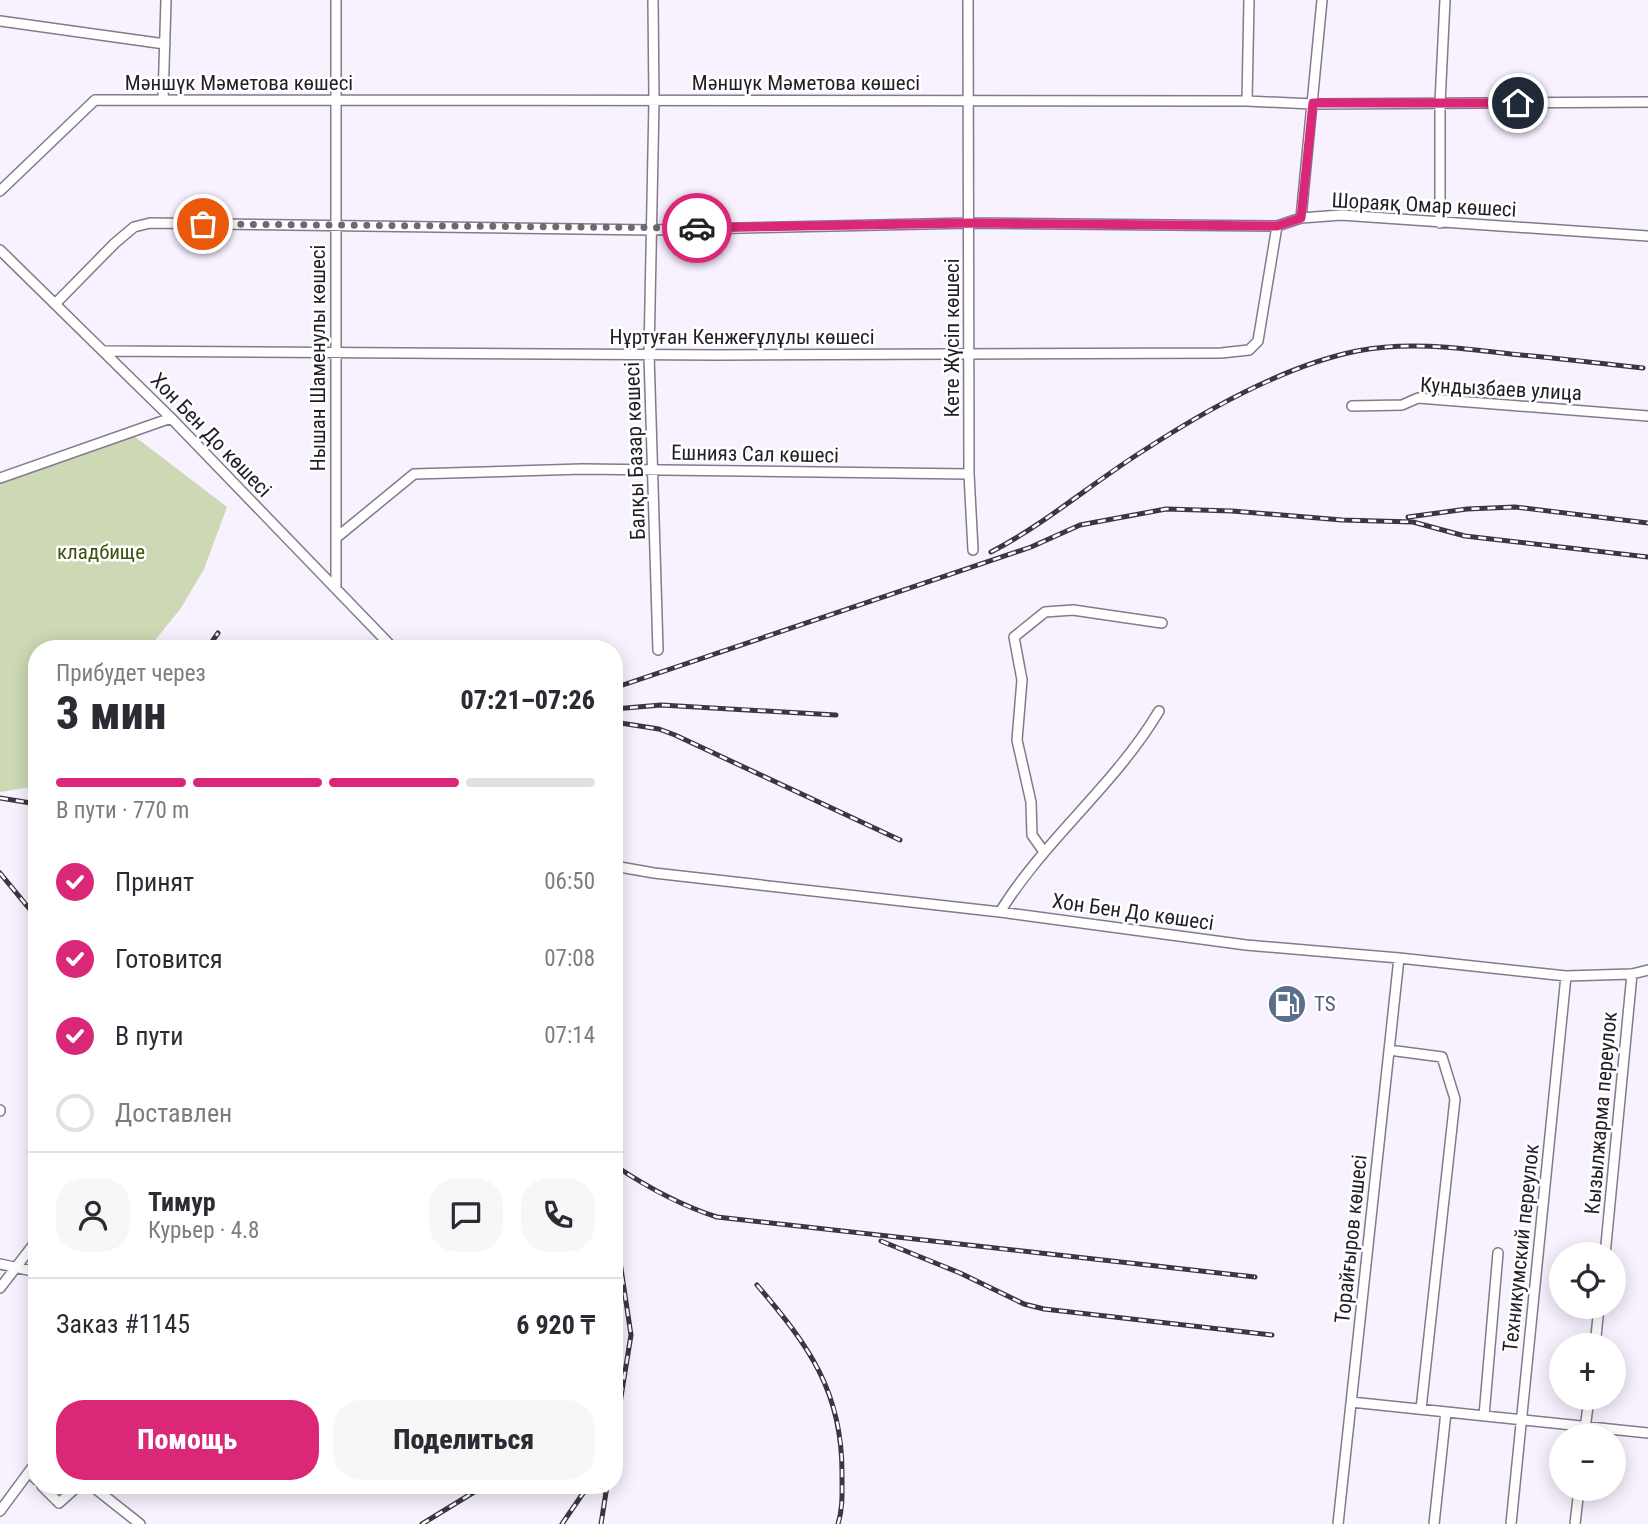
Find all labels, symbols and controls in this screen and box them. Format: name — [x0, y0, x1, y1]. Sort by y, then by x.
street label: Мәншүк Мәметова көшесі — [125, 71, 353, 95]
street label: Мәншүк Мәметова көшесі — [692, 71, 920, 95]
pin — [1488, 73, 1548, 133]
icon: home — [1499, 84, 1537, 122]
street label: Шораяқ Омар көшесі — [1331, 188, 1517, 222]
courier — [662, 193, 732, 263]
pin — [173, 194, 233, 254]
icon: bag — [184, 205, 222, 243]
icon: car — [678, 209, 716, 247]
street label: Нышан Шаменулы көшесі — [306, 245, 330, 471]
street label: Кете Жүсіп көшесі — [940, 258, 964, 418]
street label: Нұртуған Кенжеғұлұлы көшесі — [609, 325, 875, 349]
street label: Балқы Базар көшесі — [620, 362, 650, 540]
street label: Хон Бен До көшесі — [146, 368, 276, 502]
street label: Кундызбаев улица — [1419, 373, 1583, 405]
street label: Ешнияз Сал көшесі — [671, 441, 839, 467]
park label: кладбище — [57, 540, 145, 564]
text: Прибудет через — [56, 660, 206, 687]
text: 07:21–07:26 — [461, 685, 595, 715]
text: 3 мин — [56, 686, 166, 740]
text: В пути · 770 m — [56, 797, 189, 824]
icon: check — [56, 863, 94, 901]
text: Принят — [115, 867, 194, 897]
text: 06:50 — [544, 868, 595, 895]
street label: Хон Бен До көшесі — [1051, 889, 1215, 935]
icon: check — [56, 940, 94, 978]
text: Готовится — [115, 944, 223, 974]
text: 07:08 — [544, 945, 595, 972]
fuel station icon: TS — [1266, 983, 1308, 1025]
place label: TS — [1314, 992, 1336, 1016]
street label: Кызылжарма переулок — [1580, 1011, 1622, 1215]
icon: check — [56, 1017, 94, 1055]
text: В пути — [115, 1021, 184, 1051]
text: 07:14 — [544, 1022, 595, 1049]
text: Доставлен — [115, 1098, 232, 1128]
street label: Техникумский переулок — [1498, 1143, 1544, 1353]
street label: Торайғыров көшесі — [1330, 1153, 1372, 1325]
button: person — [56, 1178, 130, 1252]
button: chat — [429, 1178, 503, 1252]
button: phone — [521, 1178, 595, 1252]
text: Тимур — [148, 1187, 216, 1217]
text: Курьер · 4.8 — [148, 1217, 259, 1244]
map controls — [1549, 1242, 1626, 1501]
button: locate — [1549, 1242, 1626, 1319]
text: Заказ #1145 — [56, 1309, 190, 1339]
text: 6 920 ₸ — [516, 1310, 595, 1340]
button: + — [1549, 1333, 1626, 1410]
button: Помощь — [56, 1400, 319, 1480]
button: Поделиться — [333, 1400, 595, 1480]
button: − — [1549, 1424, 1626, 1501]

